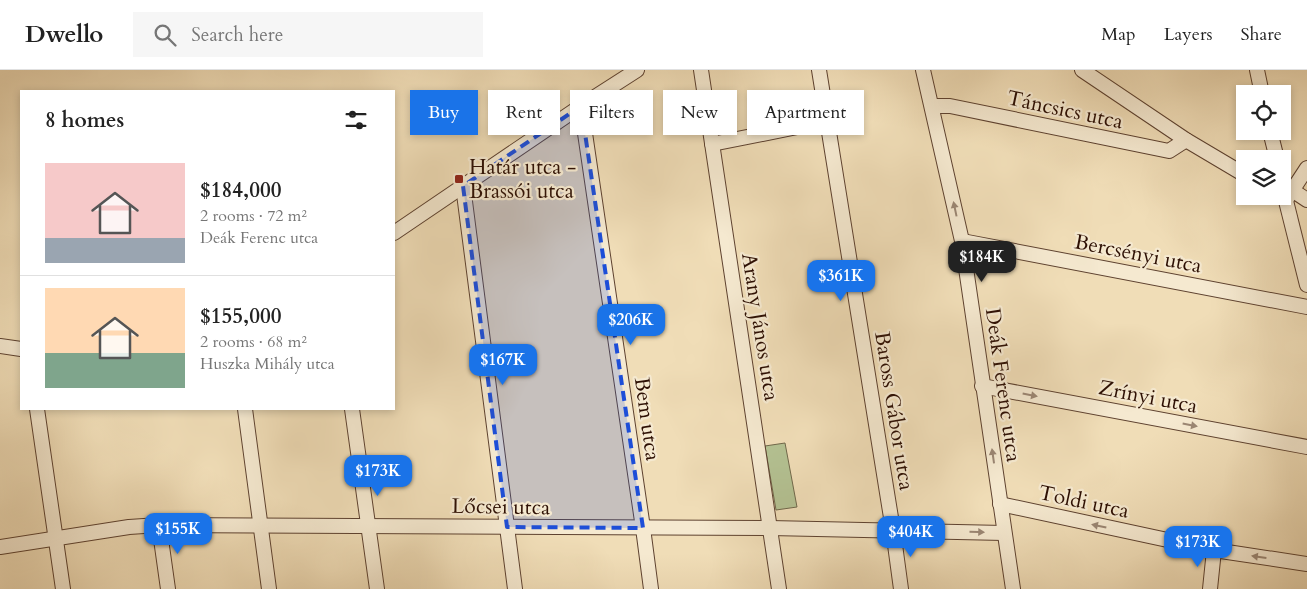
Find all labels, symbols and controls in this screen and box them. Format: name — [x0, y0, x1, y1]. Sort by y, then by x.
search box — [133, 12, 483, 57]
text: Dwello — [25, 18, 103, 51]
icon: search — [151, 21, 179, 49]
text: Search here — [191, 22, 283, 48]
text: Map — [1101, 22, 1136, 47]
text: Layers — [1164, 22, 1213, 47]
text: Share — [1241, 22, 1282, 47]
street label: Táncsics utca — [1004, 84, 1126, 136]
map controls — [1236, 85, 1291, 205]
button: locate — [1236, 85, 1291, 140]
chip: Buy — [410, 90, 478, 135]
chip: Rent — [488, 90, 560, 135]
chip: Filters — [570, 90, 653, 135]
chip: New — [663, 90, 737, 135]
chip: Apartment — [747, 90, 864, 135]
text: 8 homes — [45, 106, 124, 135]
icon: filters — [342, 106, 370, 134]
button: layers — [1236, 150, 1291, 205]
place label: Határ utca - Brassói utca — [469, 153, 576, 206]
marker: Határ utca - Brassói utca — [453, 173, 465, 185]
text: $184,000 — [200, 176, 281, 205]
icon: home — [85, 183, 145, 243]
one-way arrow — [951, 202, 959, 217]
text: 2 rooms · 72 m² — [200, 205, 307, 227]
text: Deák Ferenc utca — [200, 227, 318, 249]
street label: Bercsényi utca — [1072, 227, 1204, 281]
pin: $184K — [947, 240, 1017, 283]
text: $184K — [959, 246, 1005, 268]
street label: Arany János utca — [734, 251, 786, 403]
pin: $361K — [806, 260, 876, 302]
text: $361K — [818, 265, 864, 287]
text: $155,000 — [200, 302, 281, 331]
pin: $206K — [596, 304, 666, 346]
street label: Deák Ferenc utca — [978, 306, 1028, 464]
icon: home — [85, 308, 145, 368]
text: $206K — [608, 309, 654, 331]
street label: Baross Gábor utca — [867, 329, 921, 493]
text: 2 rooms · 68 m² — [200, 331, 307, 353]
pin: $167K — [468, 344, 538, 386]
text: $167K — [480, 349, 526, 371]
text: Huszka Mihály utca — [200, 353, 335, 375]
street label: Zrínyi utca — [1096, 373, 1200, 421]
street label: Bem utca — [627, 375, 667, 463]
one-way arrow — [1023, 392, 1039, 400]
one-way arrow — [1182, 421, 1198, 429]
one-way arrow — [988, 448, 996, 464]
pin: $173K — [343, 454, 413, 497]
text: $173K — [355, 460, 401, 482]
street label: Toldi utca — [1036, 478, 1132, 526]
street label: Lőcsei utca — [451, 492, 551, 522]
pin: $155K — [143, 512, 213, 555]
pin: $404K — [876, 516, 946, 558]
text: $155K — [155, 518, 201, 540]
text: $404K — [888, 521, 934, 543]
one-way arrow — [1091, 521, 1107, 529]
pin: $173K — [1163, 526, 1233, 568]
one-way arrow — [969, 528, 985, 536]
text: $173K — [1175, 531, 1221, 553]
one-way arrow — [1250, 552, 1266, 560]

